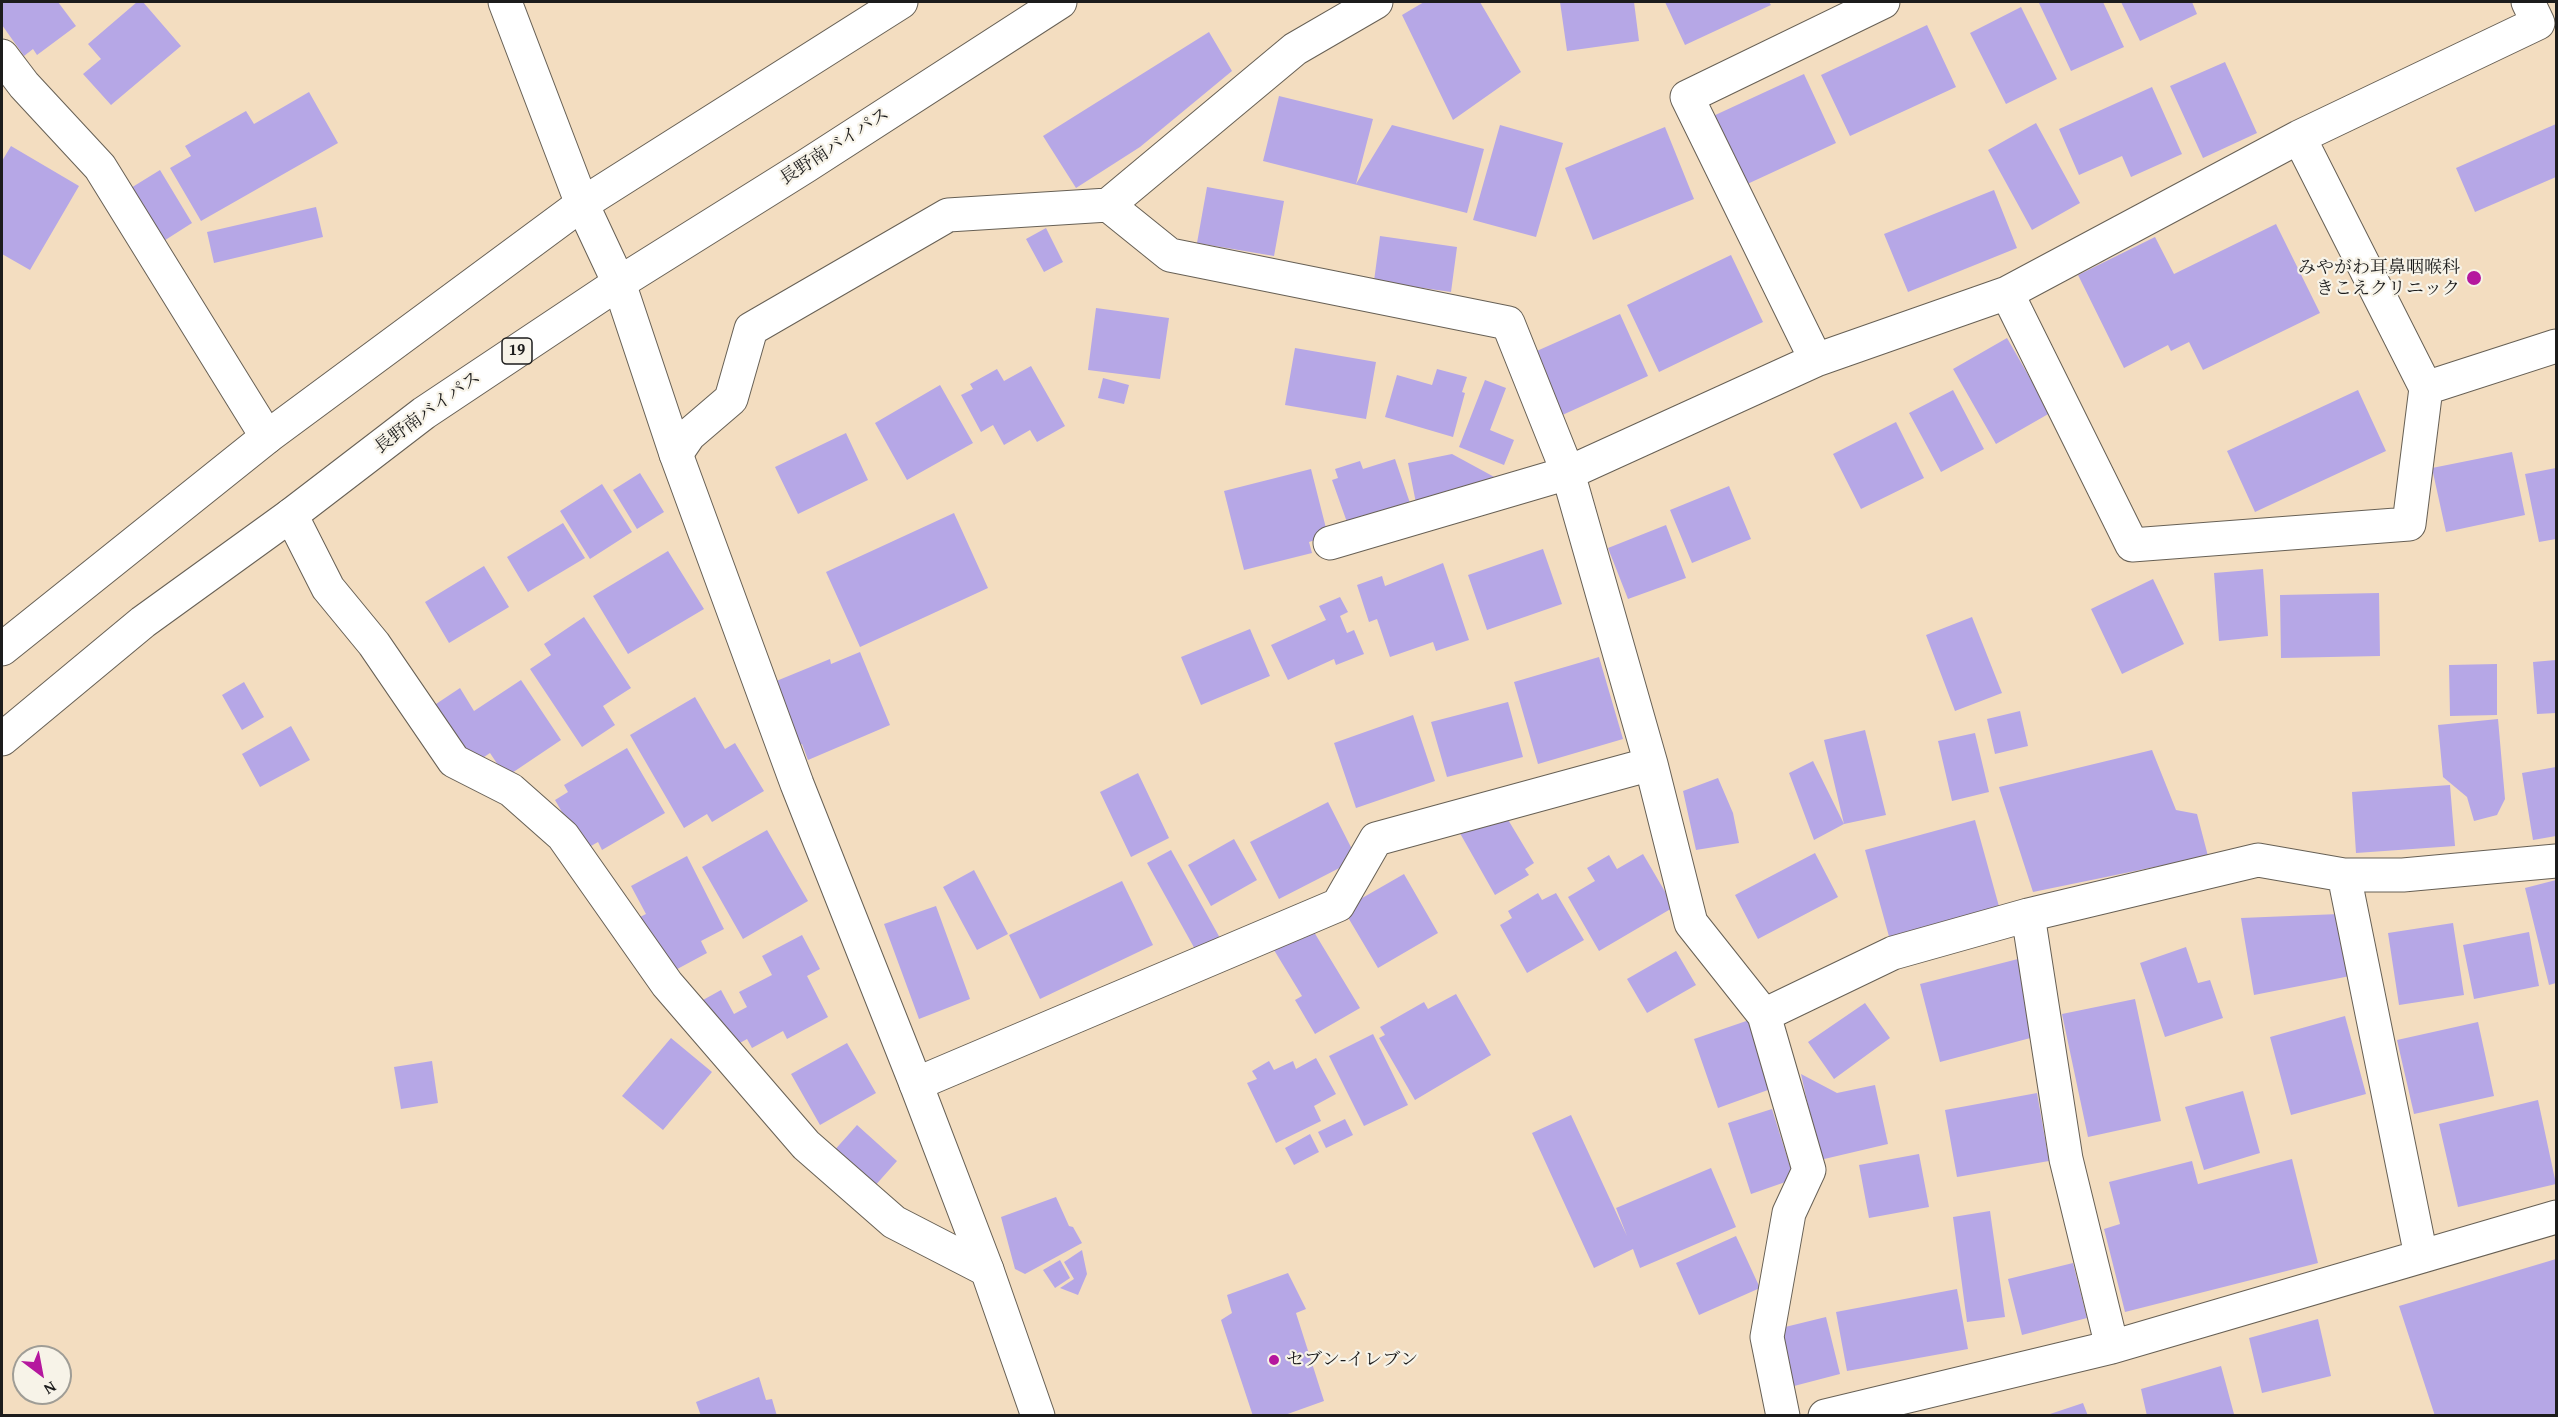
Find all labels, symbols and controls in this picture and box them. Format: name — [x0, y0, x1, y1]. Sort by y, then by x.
street label: 長野南バイパス — [776, 104, 894, 190]
place label: みやがわ耳鼻咽喉科 きこえクリニック — [2298, 257, 2460, 300]
marker: みやがわ耳鼻咽喉科 きこえクリニック — [2465, 269, 2483, 287]
road number: 19 — [502, 338, 532, 364]
street label: 長野南バイパス — [371, 367, 485, 459]
north arrow — [12, 1345, 72, 1405]
place label: セブン-イレブン — [1286, 1349, 1418, 1371]
marker: セブン-イレブン — [1267, 1353, 1281, 1367]
text: N — [40, 1376, 61, 1402]

